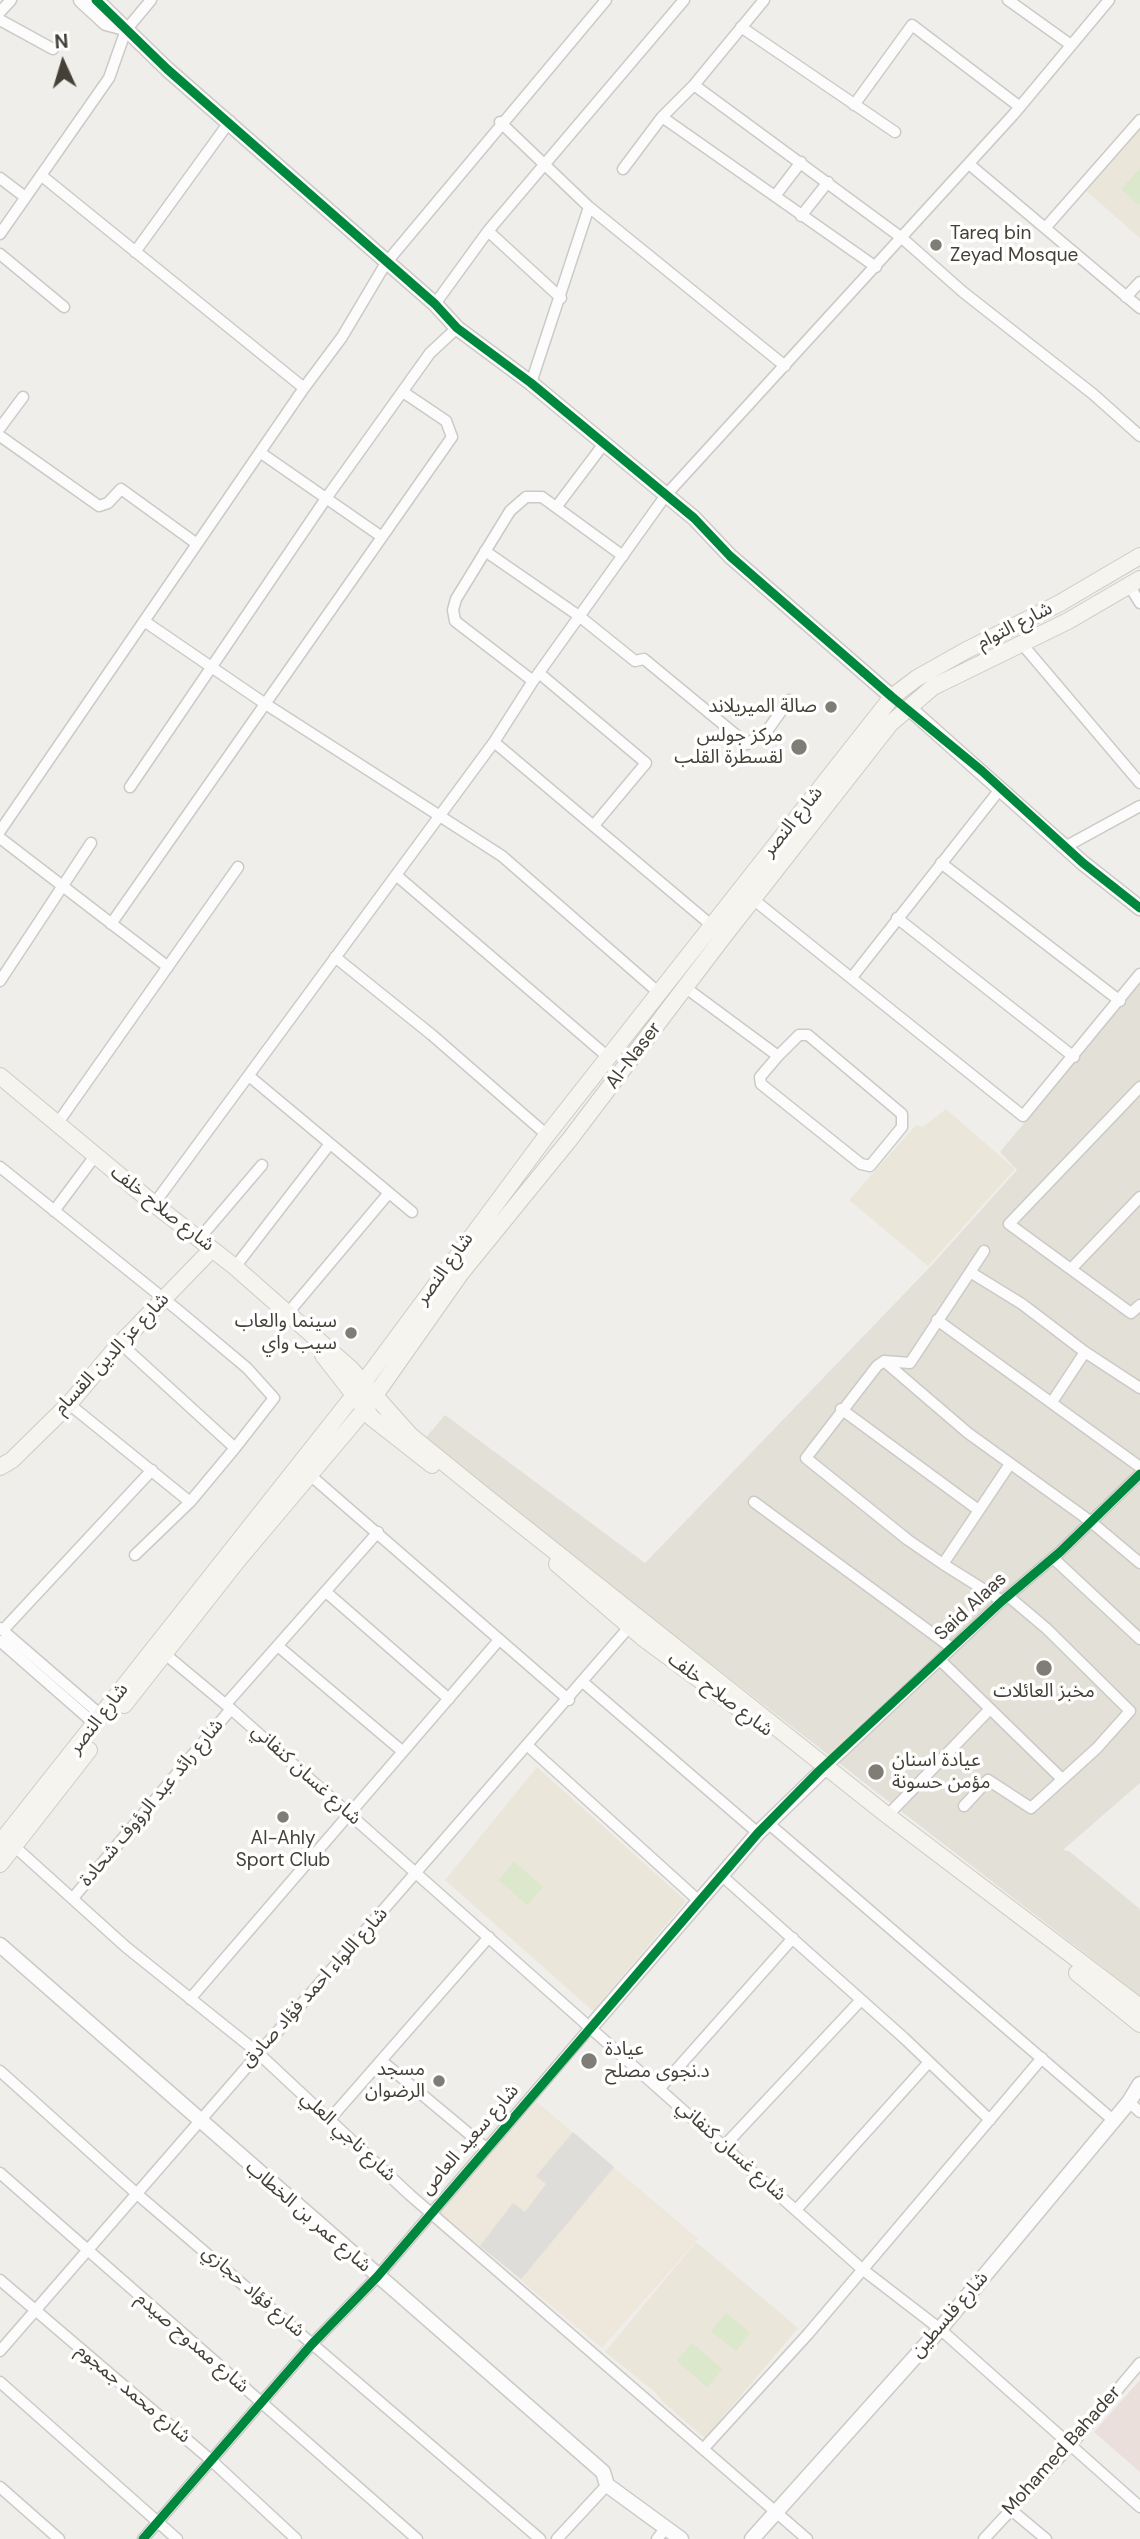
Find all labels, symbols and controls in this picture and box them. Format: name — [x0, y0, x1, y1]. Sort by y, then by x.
north arrow — [28, 28, 98, 98]
text: N — [54, 29, 69, 55]
place label: Tareq bin Zeyad Mosque — [950, 223, 1078, 267]
marker: Tareq bin Zeyad Mosque — [928, 237, 944, 253]
street label: شارع التوام — [974, 597, 1056, 655]
place label: صالة الميريلاند — [708, 696, 817, 718]
marker: صالة الميريلاند — [823, 699, 839, 715]
place label: مركز جولس لقسطرة القلب — [674, 725, 783, 769]
marker: مركز جولس لقسطرة القلب — [789, 737, 809, 757]
street label: شارع النصر — [758, 782, 828, 862]
street label: Al-Naser — [601, 1018, 667, 1094]
street label: شارع صلاح خلف — [106, 1161, 218, 1257]
street label: شارع النصر — [411, 1228, 479, 1310]
street label: شارع عز الدين القسام — [50, 1288, 174, 1420]
place label: سينما والعاب سيب واي — [235, 1311, 337, 1355]
marker: سينما والعاب سيب واي — [343, 1325, 359, 1341]
street label: Said Alaas — [930, 1568, 1012, 1646]
street label: شارع صلاح خلف — [663, 1648, 777, 1742]
marker: مخبز العائلات — [1034, 1658, 1054, 1678]
street label: شارع النصر — [64, 1679, 134, 1759]
place label: مخبز العائلات — [993, 1681, 1095, 1703]
street label: شارع رائد عبد الرؤوف شحادة — [75, 1715, 229, 1891]
street label: شارع غسان كنفاني — [246, 1720, 366, 1830]
place label: عيادة اسنان مؤمن حسونة — [892, 1750, 990, 1794]
marker: عيادة اسنان مؤمن حسونة — [866, 1762, 886, 1782]
marker: Al-Ahly Sport Club — [275, 1809, 291, 1825]
place label: Al-Ahly Sport Club — [236, 1828, 330, 1872]
street label: شارع اللواء احمد فؤاد صادق — [237, 1903, 393, 2073]
place label: عيادة د.نجوى مصلح — [605, 2039, 710, 2083]
marker: عيادة د.نجوى مصلح — [579, 2051, 599, 2071]
place label: مسجد الرضوان — [365, 2059, 425, 2103]
marker: مسجد الرضوان — [431, 2073, 447, 2089]
street label: شارع سعيد العاص — [416, 2080, 524, 2200]
street label: شارع ناجي العلي — [296, 2087, 400, 2187]
street label: شارع غسان كنفاني — [671, 2096, 791, 2206]
street label: شارع عمر بن الخطاب — [241, 2156, 375, 2278]
street label: شارع فؤاد حجازي — [197, 2241, 309, 2343]
street label: شارع فلسطين — [906, 2267, 994, 2363]
street label: شارع ممدوح صيدم — [131, 2288, 253, 2398]
street label: شارع محمد جمجوم — [71, 2339, 195, 2449]
street label: Mohamed Bahader — [998, 2382, 1126, 2520]

